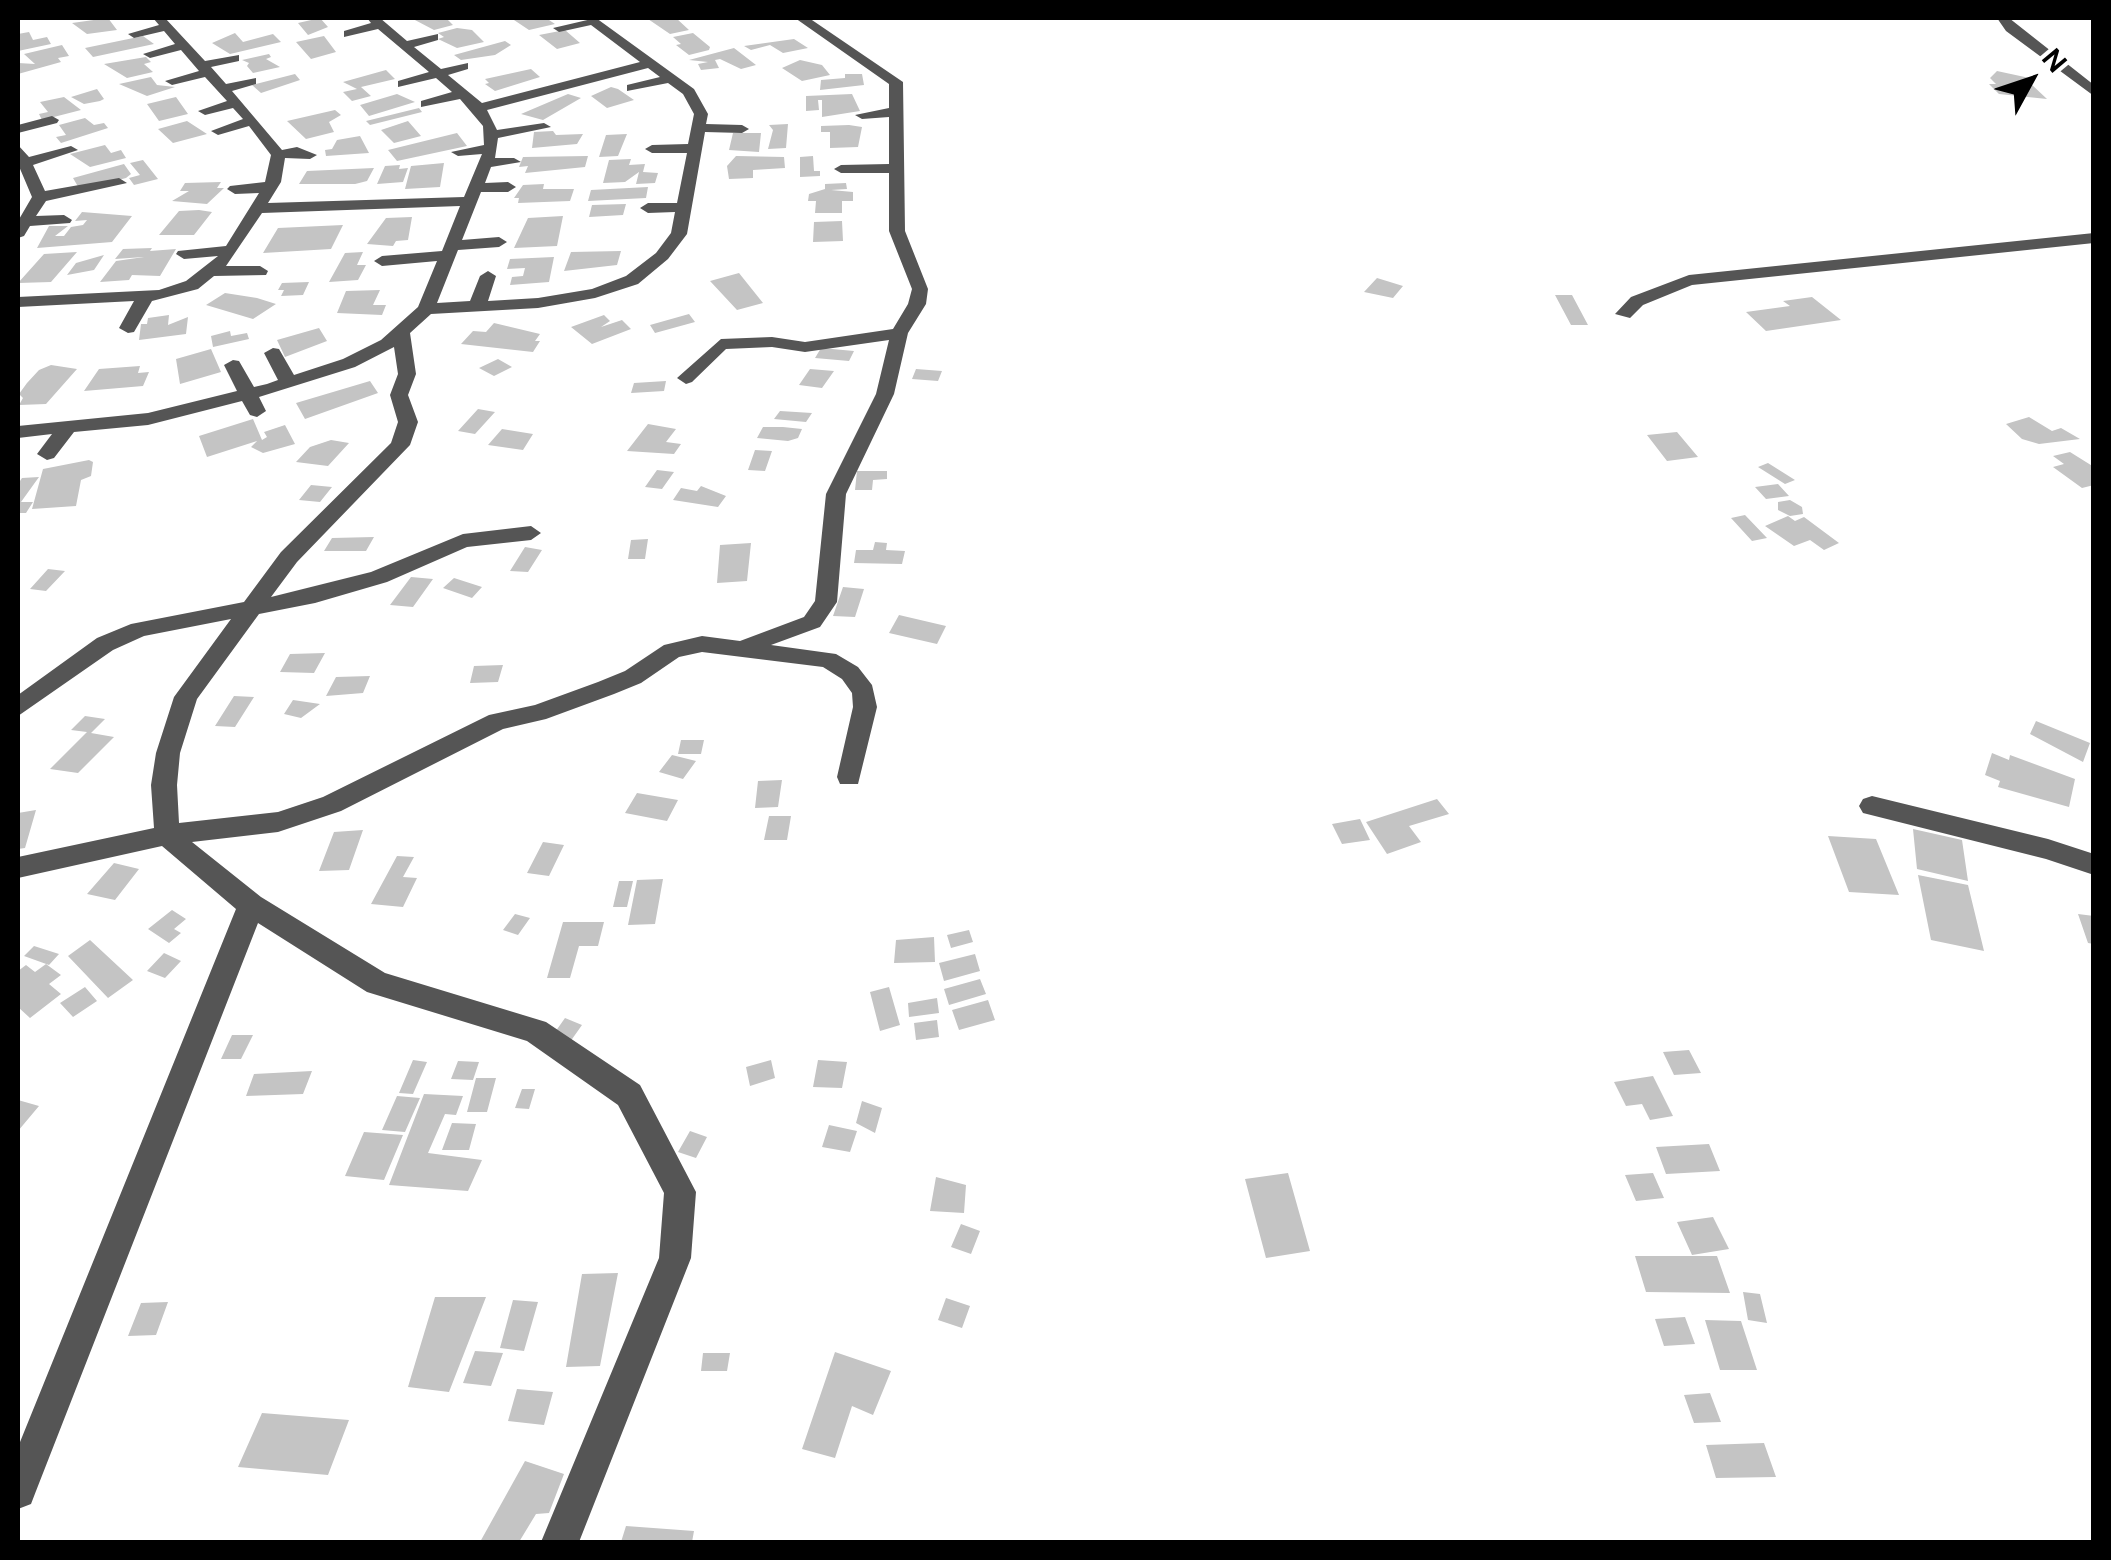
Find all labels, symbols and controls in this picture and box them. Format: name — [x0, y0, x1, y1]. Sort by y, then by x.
north arrow — [1981, 30, 2081, 130]
text: N — [2034, 41, 2075, 80]

